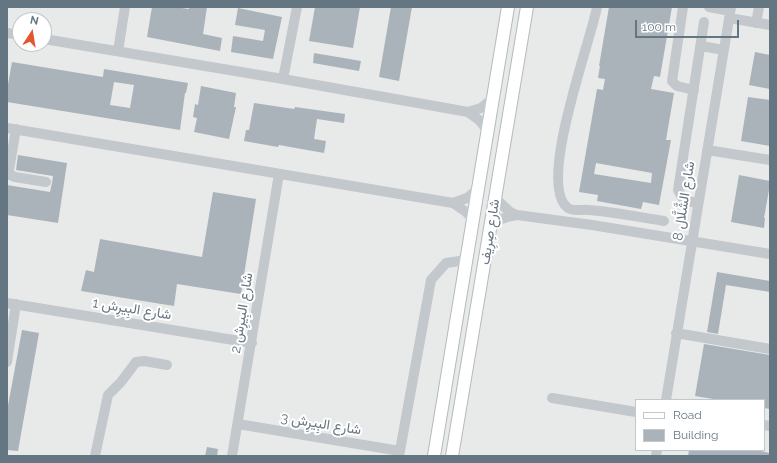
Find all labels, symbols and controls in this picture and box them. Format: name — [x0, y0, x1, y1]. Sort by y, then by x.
north arrow — [12, 12, 52, 52]
scale bar — [637, 12, 741, 38]
text: N — [29, 14, 40, 28]
text: 100 m — [642, 20, 676, 34]
street label: شارع الشَّلَّال 8 — [669, 160, 699, 242]
street label: شارع صِرِيف — [477, 198, 503, 266]
street label: شارع البِيرِش 2 — [227, 272, 257, 354]
street label: شارع البِيرِش 1 — [91, 294, 173, 324]
legend — [635, 399, 765, 451]
text: Road — [673, 408, 702, 422]
street label: شارع البِيرِش 3 — [280, 409, 362, 439]
text: Building — [673, 428, 719, 442]

